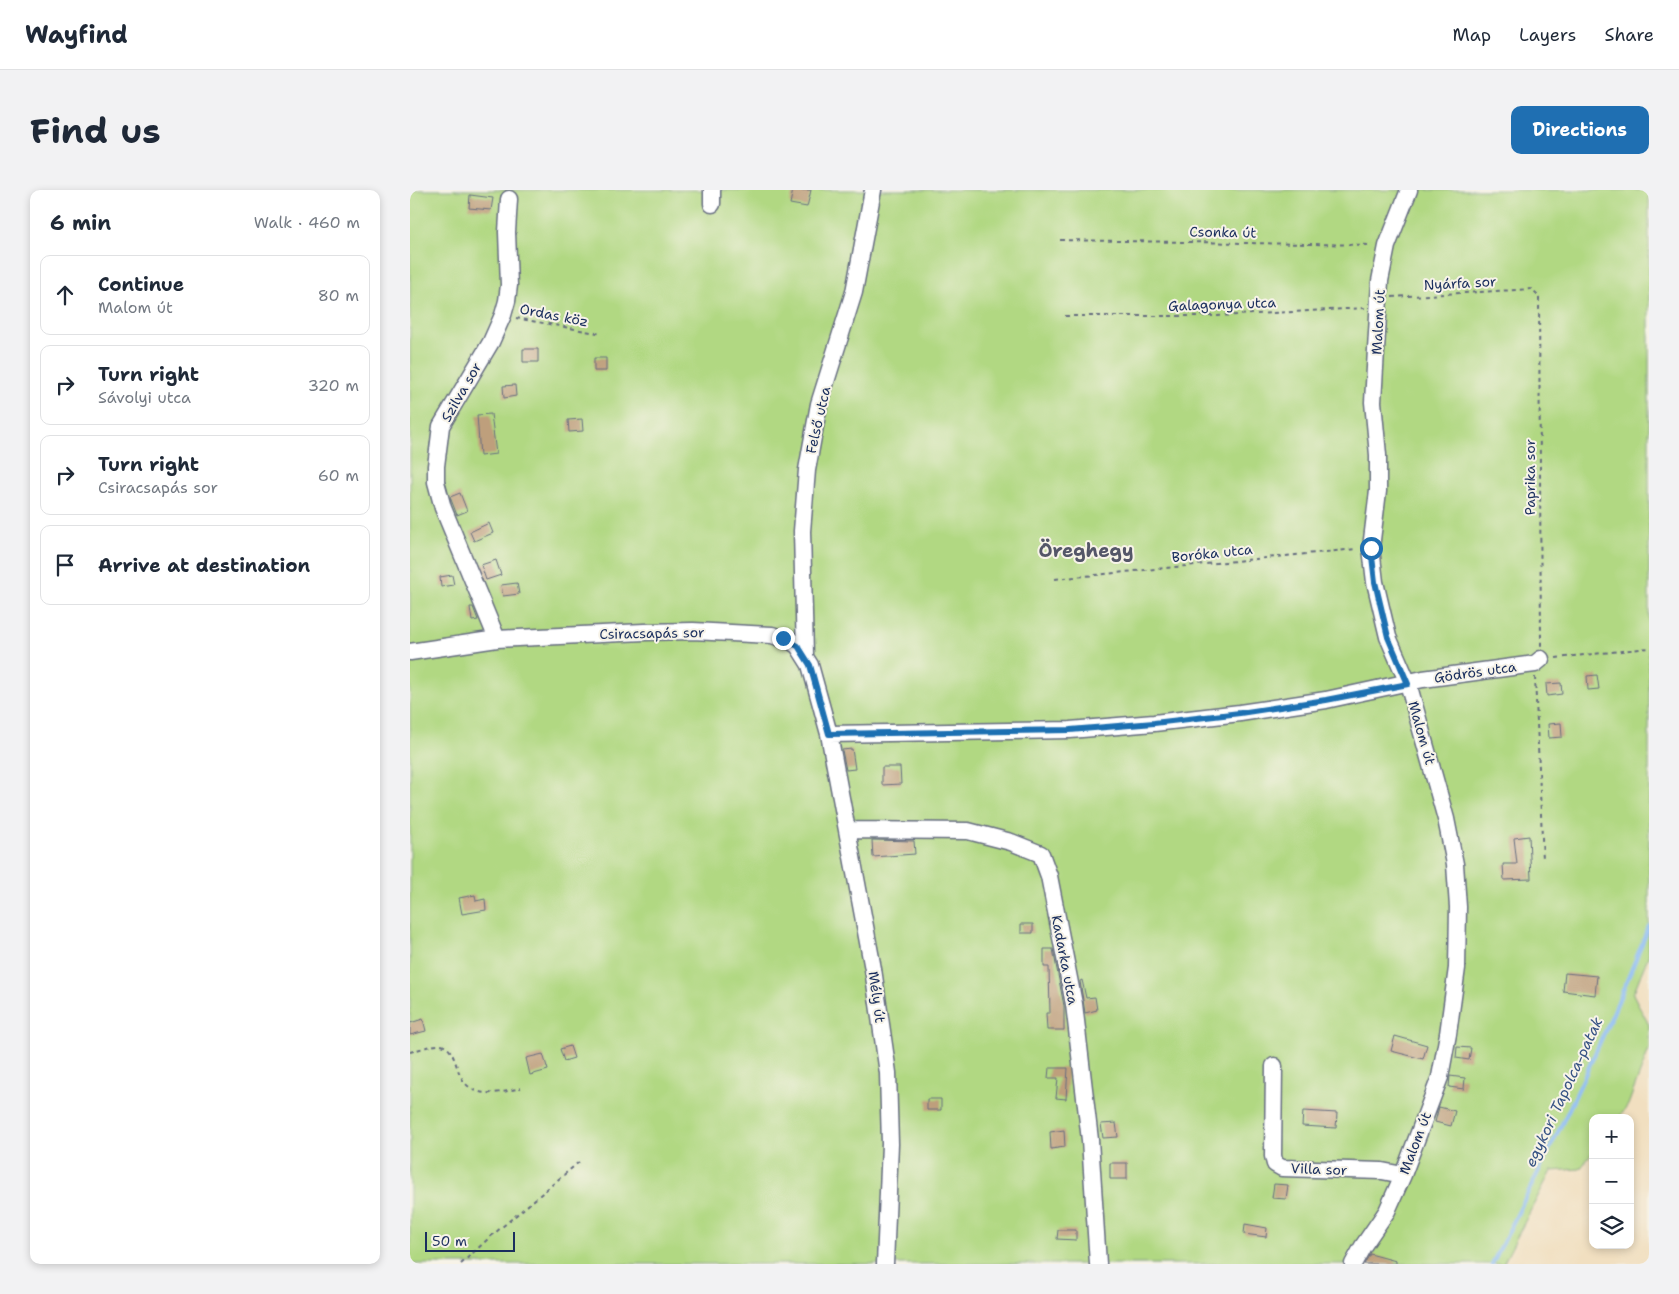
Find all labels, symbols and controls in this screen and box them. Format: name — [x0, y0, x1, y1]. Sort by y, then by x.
text: Wayfind — [25, 19, 128, 51]
text: Map — [1453, 23, 1491, 47]
text: Layers — [1519, 23, 1576, 47]
text: Share — [1604, 23, 1654, 47]
button: Directions — [1511, 106, 1649, 154]
text: Find us — [30, 107, 161, 154]
text: 6 min — [50, 209, 111, 237]
text: Walk · 460 m — [254, 212, 360, 233]
street label: Csonka út — [1189, 222, 1257, 242]
text: Continue — [98, 272, 184, 297]
street label: Nyárfa sor — [1423, 272, 1497, 294]
icon: ahead — [51, 281, 79, 309]
text: 80 m — [318, 285, 359, 306]
street label: Malom út — [1367, 289, 1389, 355]
street label: Galagonya utca — [1168, 293, 1277, 315]
text: Malom út — [98, 297, 173, 318]
street label: Ordas köz — [518, 300, 590, 330]
street label: Szilva sor — [437, 359, 485, 425]
text: Turn right — [98, 362, 199, 387]
icon: right — [51, 371, 79, 399]
text: 320 m — [308, 375, 359, 396]
street label: Felső utca — [802, 384, 835, 455]
text: Sávolyi utca — [98, 387, 191, 408]
street label: Paprika sor — [1521, 438, 1539, 515]
text: Turn right — [98, 452, 199, 477]
icon: right — [51, 461, 79, 489]
text: 60 m — [318, 465, 359, 486]
text: Csiracsapás sor — [98, 477, 218, 498]
route start — [1360, 537, 1383, 560]
district label: Öreghegy — [1038, 538, 1134, 563]
street label: Boróka utca — [1171, 540, 1254, 566]
icon: arrive — [51, 551, 79, 579]
text: Arrive at destination — [98, 553, 310, 578]
street label: Csiracsapás sor — [599, 623, 705, 643]
route end — [772, 627, 795, 650]
street label: Gödrös utca — [1433, 657, 1518, 687]
street label: Malom út — [1404, 699, 1440, 767]
street label: Kadarka utca — [1047, 914, 1083, 1007]
street label: Mély út — [864, 970, 890, 1024]
water label: egykori Tapolca-patak — [1520, 1014, 1608, 1170]
street label: Malom út — [1395, 1109, 1435, 1177]
map controls — [1589, 1114, 1634, 1249]
button: + — [1589, 1114, 1634, 1159]
street label: Villa sor — [1290, 1159, 1348, 1179]
button: − — [1589, 1159, 1634, 1204]
button: layers — [1589, 1204, 1634, 1249]
scale bar — [425, 1229, 515, 1252]
text: 50 m — [432, 1232, 467, 1250]

